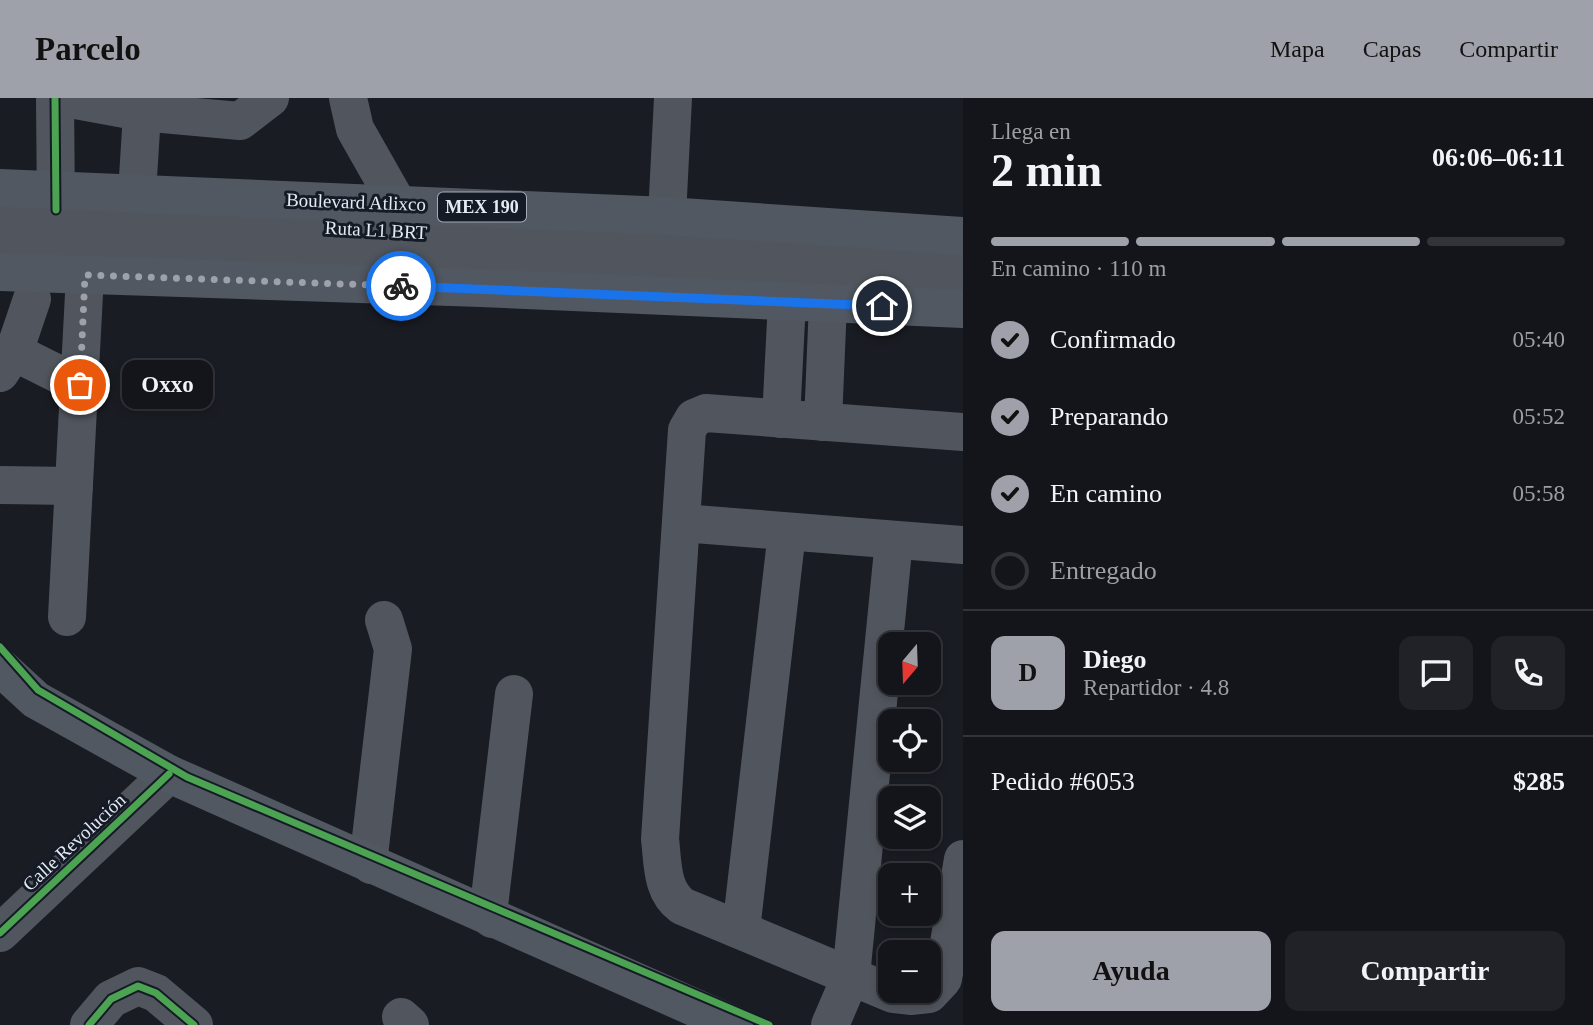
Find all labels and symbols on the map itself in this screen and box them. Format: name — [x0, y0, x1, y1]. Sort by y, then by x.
street label: Boulevard Atlixco — [286, 189, 426, 215]
road number: MEX 190 — [438, 192, 526, 222]
street label: Ruta L1 BRT — [324, 217, 428, 243]
courier — [366, 251, 436, 321]
pin — [852, 276, 912, 336]
pin — [50, 355, 110, 415]
callout: Oxxo — [122, 360, 213, 410]
north arrow — [878, 632, 942, 695]
street label: Calle Revolución — [18, 789, 130, 895]

